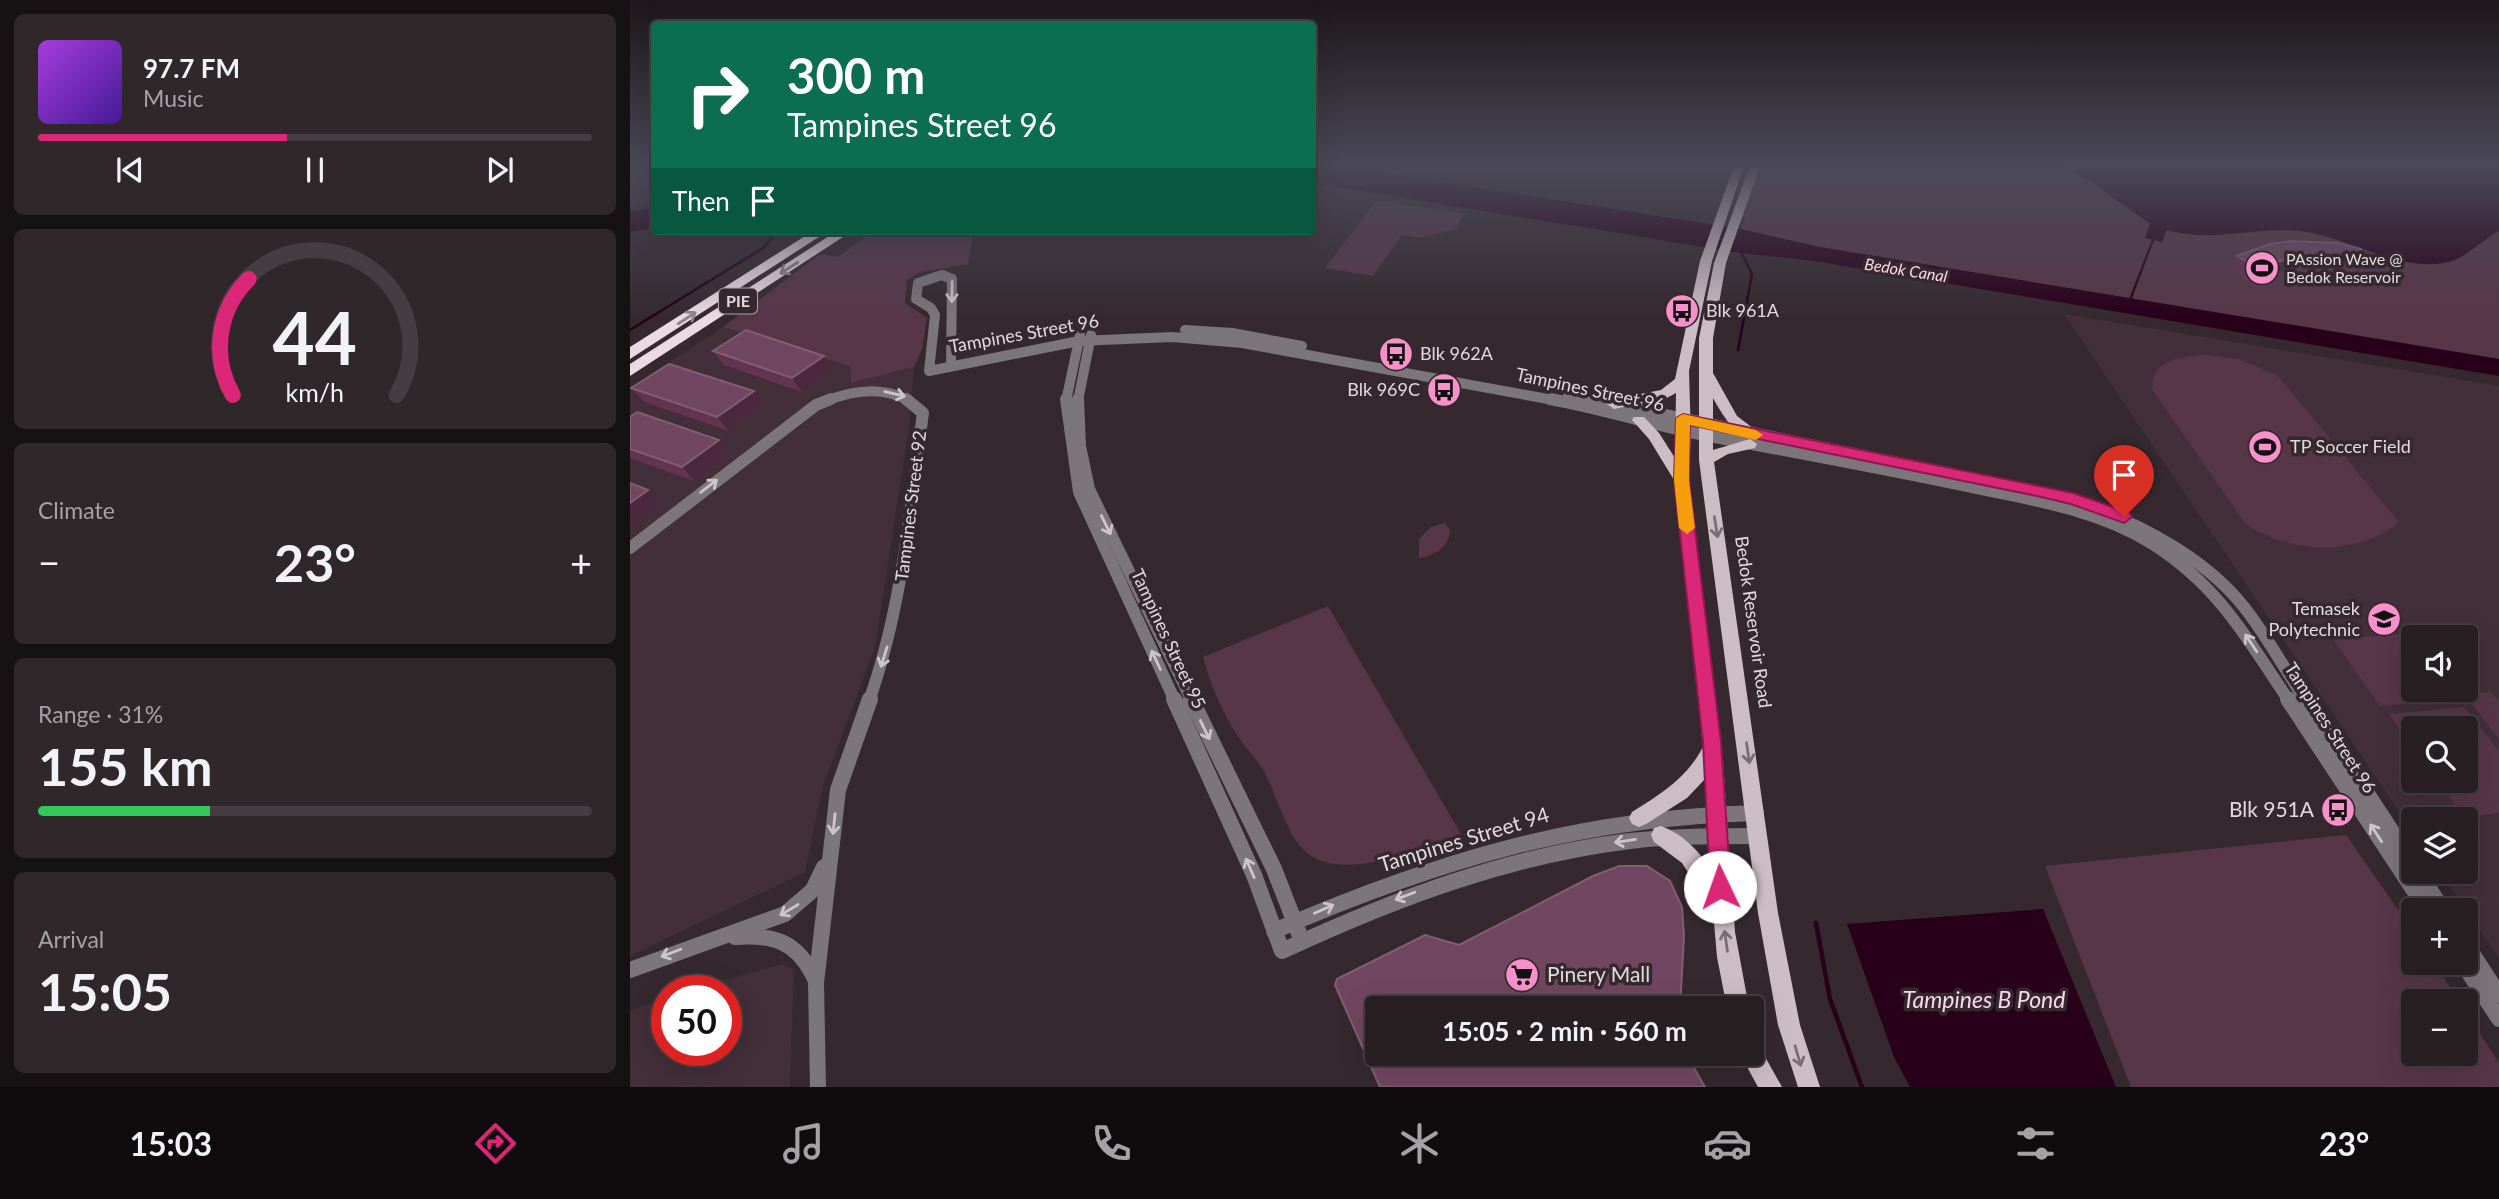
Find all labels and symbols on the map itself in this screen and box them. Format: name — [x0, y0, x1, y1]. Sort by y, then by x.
sports icon: PAssion Wave @ Bedok Reservoir — [2243, 249, 2281, 287]
place label: PAssion Wave @ Bedok Reservoir — [2286, 249, 2403, 286]
water label: Bedok Canal — [1863, 254, 1949, 285]
one-way arrow — [779, 261, 799, 275]
one-way arrow — [945, 280, 959, 303]
road number: PIE — [719, 288, 757, 314]
bus stop icon: Blk 961A — [1663, 292, 1701, 330]
place label: Blk 961A — [1706, 299, 1780, 321]
street label: Tampines Street 96 — [947, 309, 1100, 357]
one-way arrow — [677, 310, 697, 324]
bus stop icon: Blk 962A — [1377, 335, 1415, 373]
place label: Blk 962A — [1420, 342, 1494, 364]
street label: Tampines Street 96 — [1514, 363, 1667, 416]
bus stop icon: Blk 969C — [1425, 371, 1463, 409]
place label: Blk 969C — [1347, 378, 1420, 400]
one-way arrow — [883, 388, 905, 401]
sports icon: TP Soccer Field — [2246, 428, 2284, 466]
street label: Tampines Street 92 — [890, 429, 930, 582]
place label: TP Soccer Field — [2290, 435, 2411, 457]
pin — [2094, 445, 2154, 517]
one-way arrow — [700, 479, 718, 494]
one-way arrow — [1100, 514, 1114, 535]
one-way arrow — [1710, 515, 1723, 538]
street label: Bedok Reservoir Road — [1731, 534, 1777, 709]
street label: Tampines Street 95 — [1127, 565, 1211, 712]
place label: Temasek Polytechnic — [2268, 597, 2361, 640]
school or university icon: Temasek Polytechnic — [2365, 600, 2403, 638]
one-way arrow — [2243, 634, 2258, 653]
one-way arrow — [877, 646, 890, 668]
one-way arrow — [1149, 650, 1163, 671]
street label: Tampines Street 96 — [2280, 658, 2381, 797]
one-way arrow — [1198, 719, 1212, 740]
one-way arrow — [1742, 741, 1755, 763]
bus stop icon: Blk 951A — [2319, 791, 2357, 829]
place label: Blk 951A — [2229, 796, 2315, 821]
street label: Tampines Street 94 — [1375, 801, 1552, 876]
one-way arrow — [827, 812, 840, 835]
one-way arrow — [2369, 823, 2383, 843]
one-way arrow — [1615, 835, 1637, 848]
position arrow — [1683, 850, 1757, 924]
one-way arrow — [1243, 857, 1256, 879]
one-way arrow — [1395, 890, 1417, 903]
one-way arrow — [1313, 902, 1334, 915]
one-way arrow — [780, 903, 800, 917]
one-way arrow — [1719, 930, 1732, 953]
one-way arrow — [660, 948, 682, 960]
supermarket icon: Pinery Mall — [1503, 956, 1541, 994]
place label: Pinery Mall — [1547, 961, 1650, 986]
speed limit sign: 50 — [651, 975, 742, 1066]
water label: Tampines B Pond — [1903, 985, 2065, 1013]
one-way arrow — [1793, 1045, 1806, 1067]

